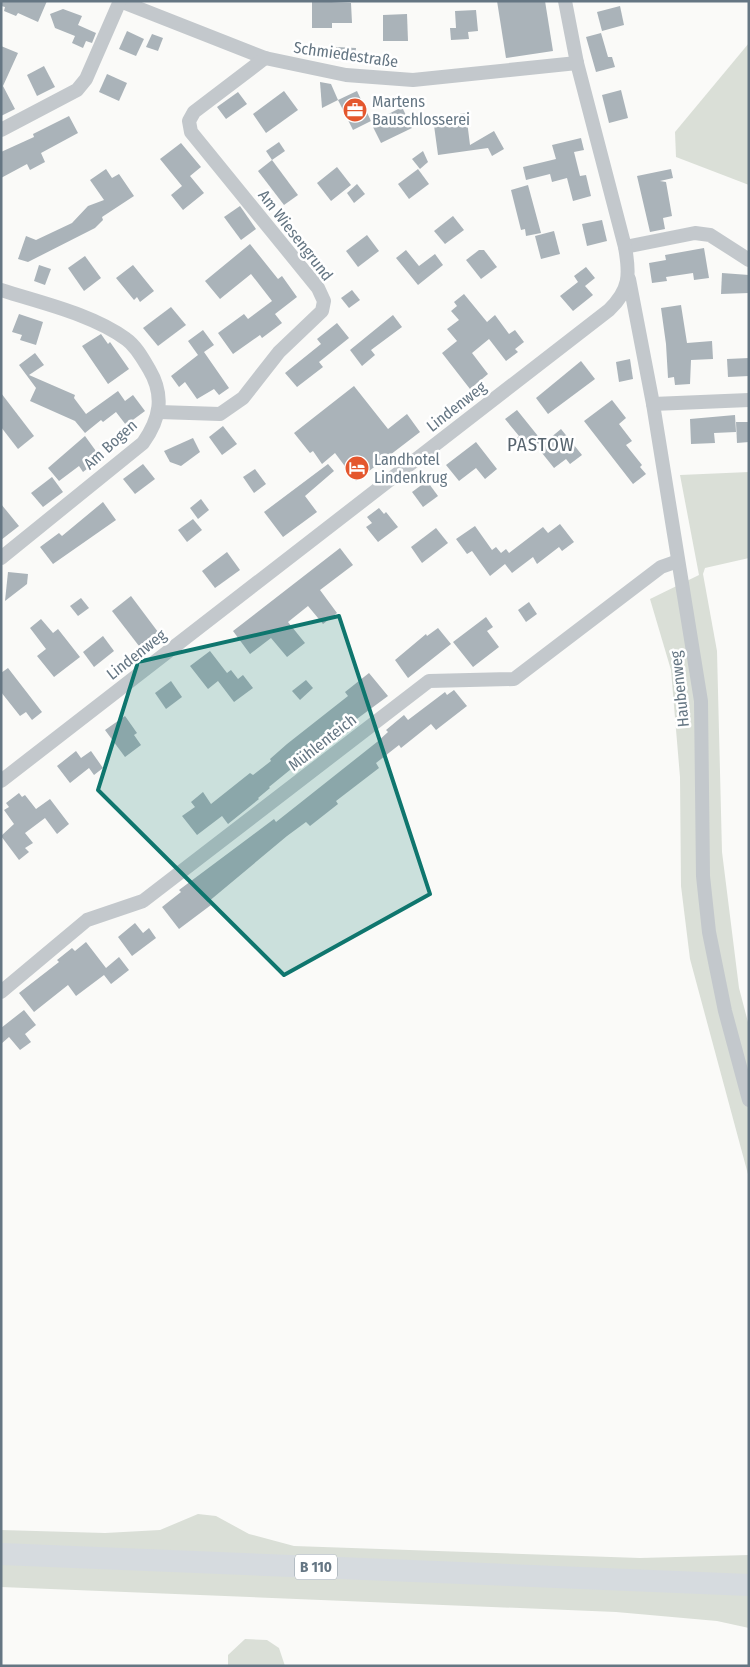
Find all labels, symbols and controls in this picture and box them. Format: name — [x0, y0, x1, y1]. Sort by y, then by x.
street label: Schmiedestraße — [292, 38, 400, 71]
place label: Martens Bauschlosserei — [372, 92, 470, 129]
office icon: Martens Bauschlosserei — [342, 97, 368, 123]
street label: Am Wiesengrund — [254, 186, 337, 285]
street label: Lindenweg — [423, 377, 490, 436]
street label: Am Bogen — [80, 415, 141, 473]
district label: PASTOW — [507, 433, 575, 456]
place label: Landhotel Lindenkrug — [374, 450, 448, 487]
hotel icon: Landhotel Lindenkrug — [344, 455, 370, 481]
street label: Lindenweg — [103, 625, 170, 684]
street label: Haubenweg — [666, 649, 693, 728]
street label: Mühlenteich — [285, 710, 360, 775]
road number: B 110 — [295, 1554, 337, 1580]

